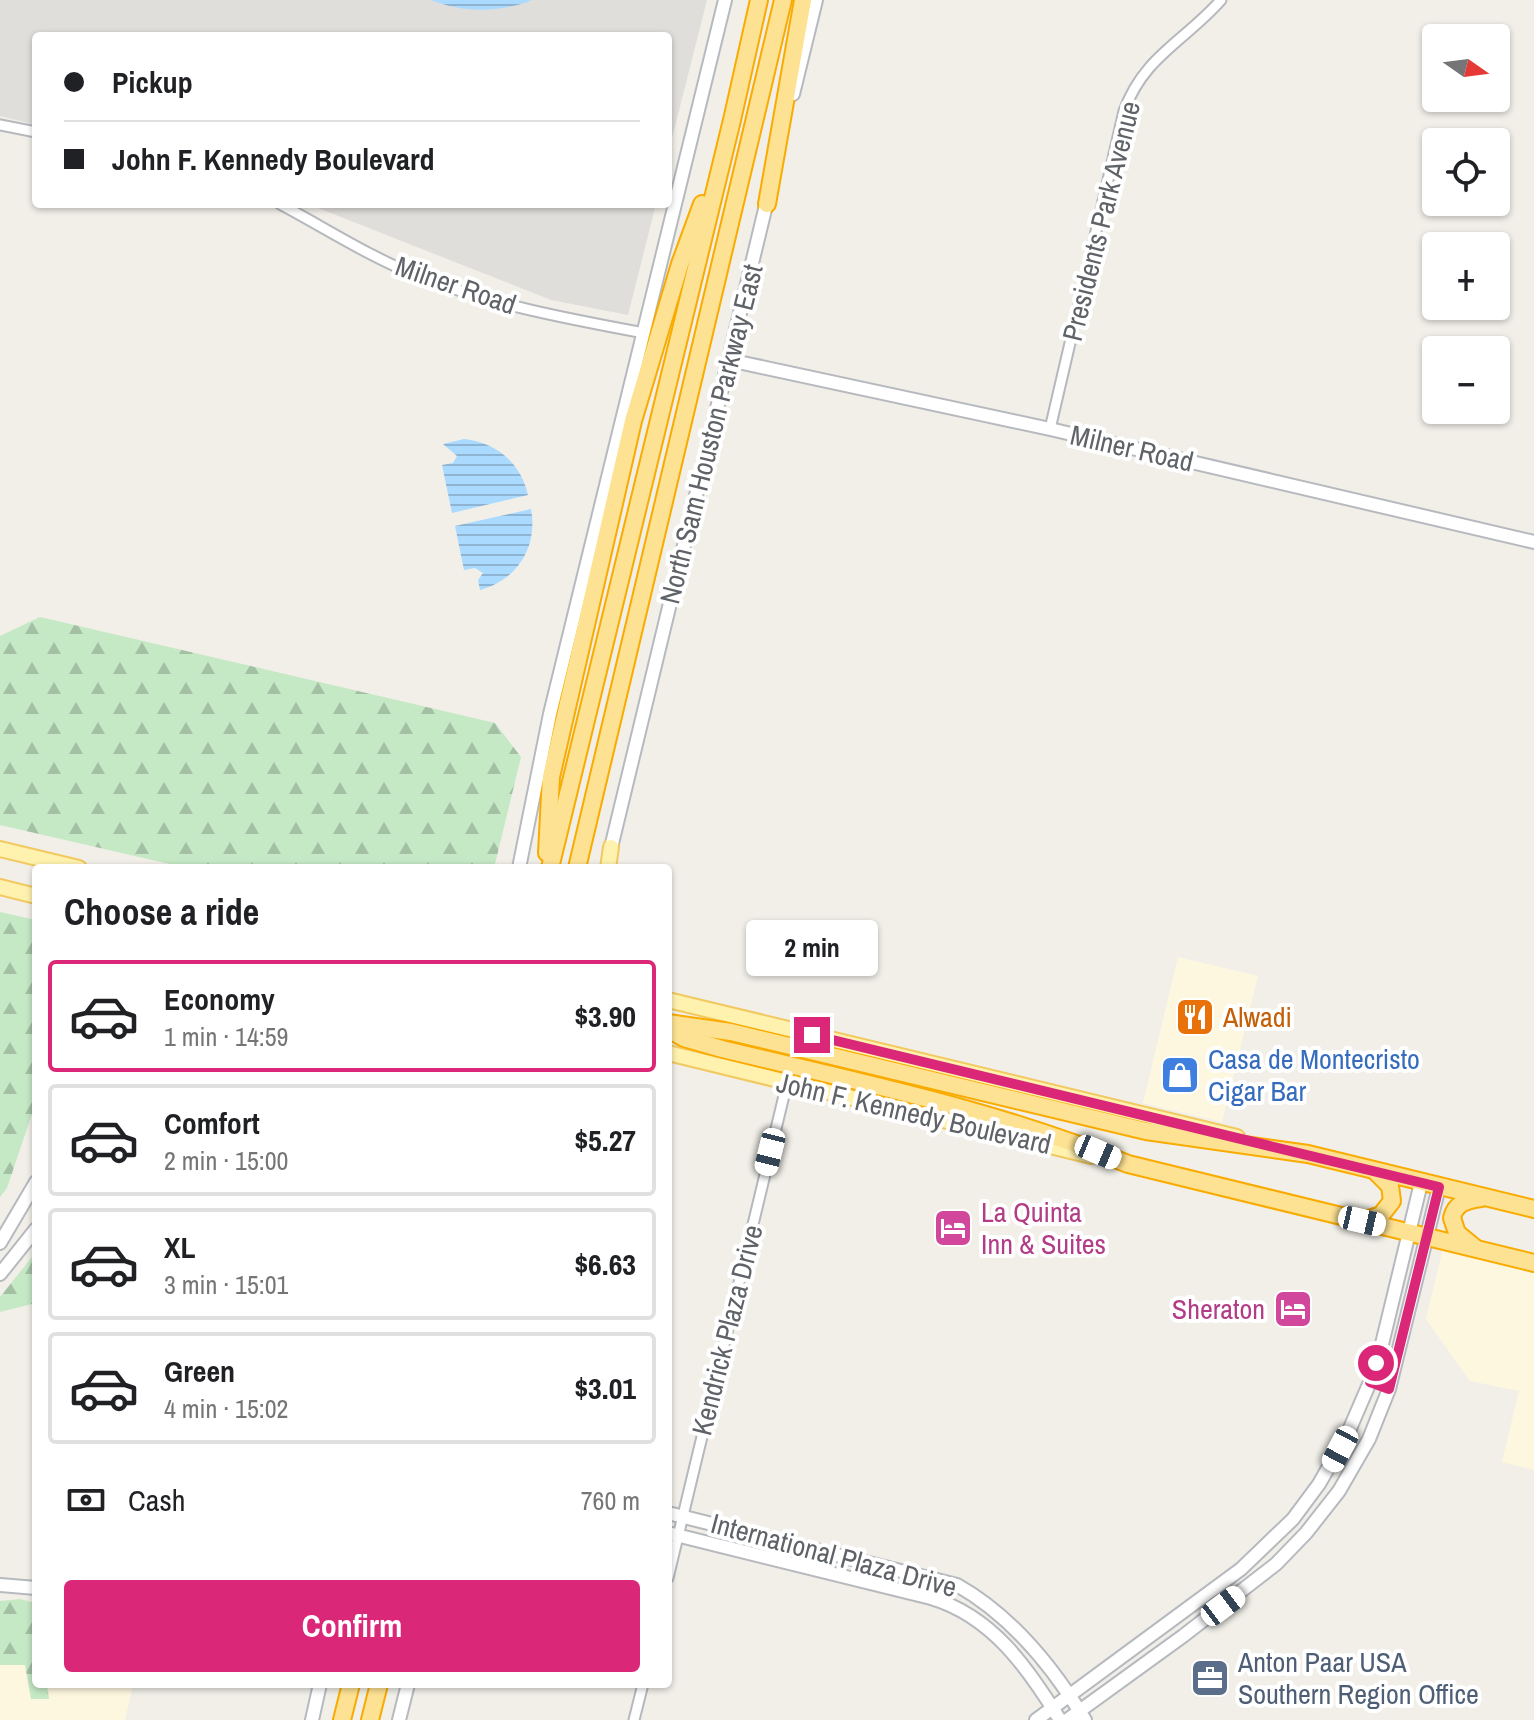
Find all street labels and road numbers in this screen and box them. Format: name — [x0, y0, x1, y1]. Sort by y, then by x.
street label: Presidents Park Avenue — [1053, 97, 1149, 345]
street label: Milner Road — [391, 247, 521, 323]
street label: North Sam Houston Parkway East — [650, 260, 772, 608]
street label: Milner Road — [1067, 415, 1197, 481]
street label: John F. Kennedy Boulevard — [773, 1063, 1055, 1163]
street label: Kendrick Plaza Drive — [682, 1221, 772, 1439]
street label: International Plaza Drive — [707, 1504, 961, 1606]

